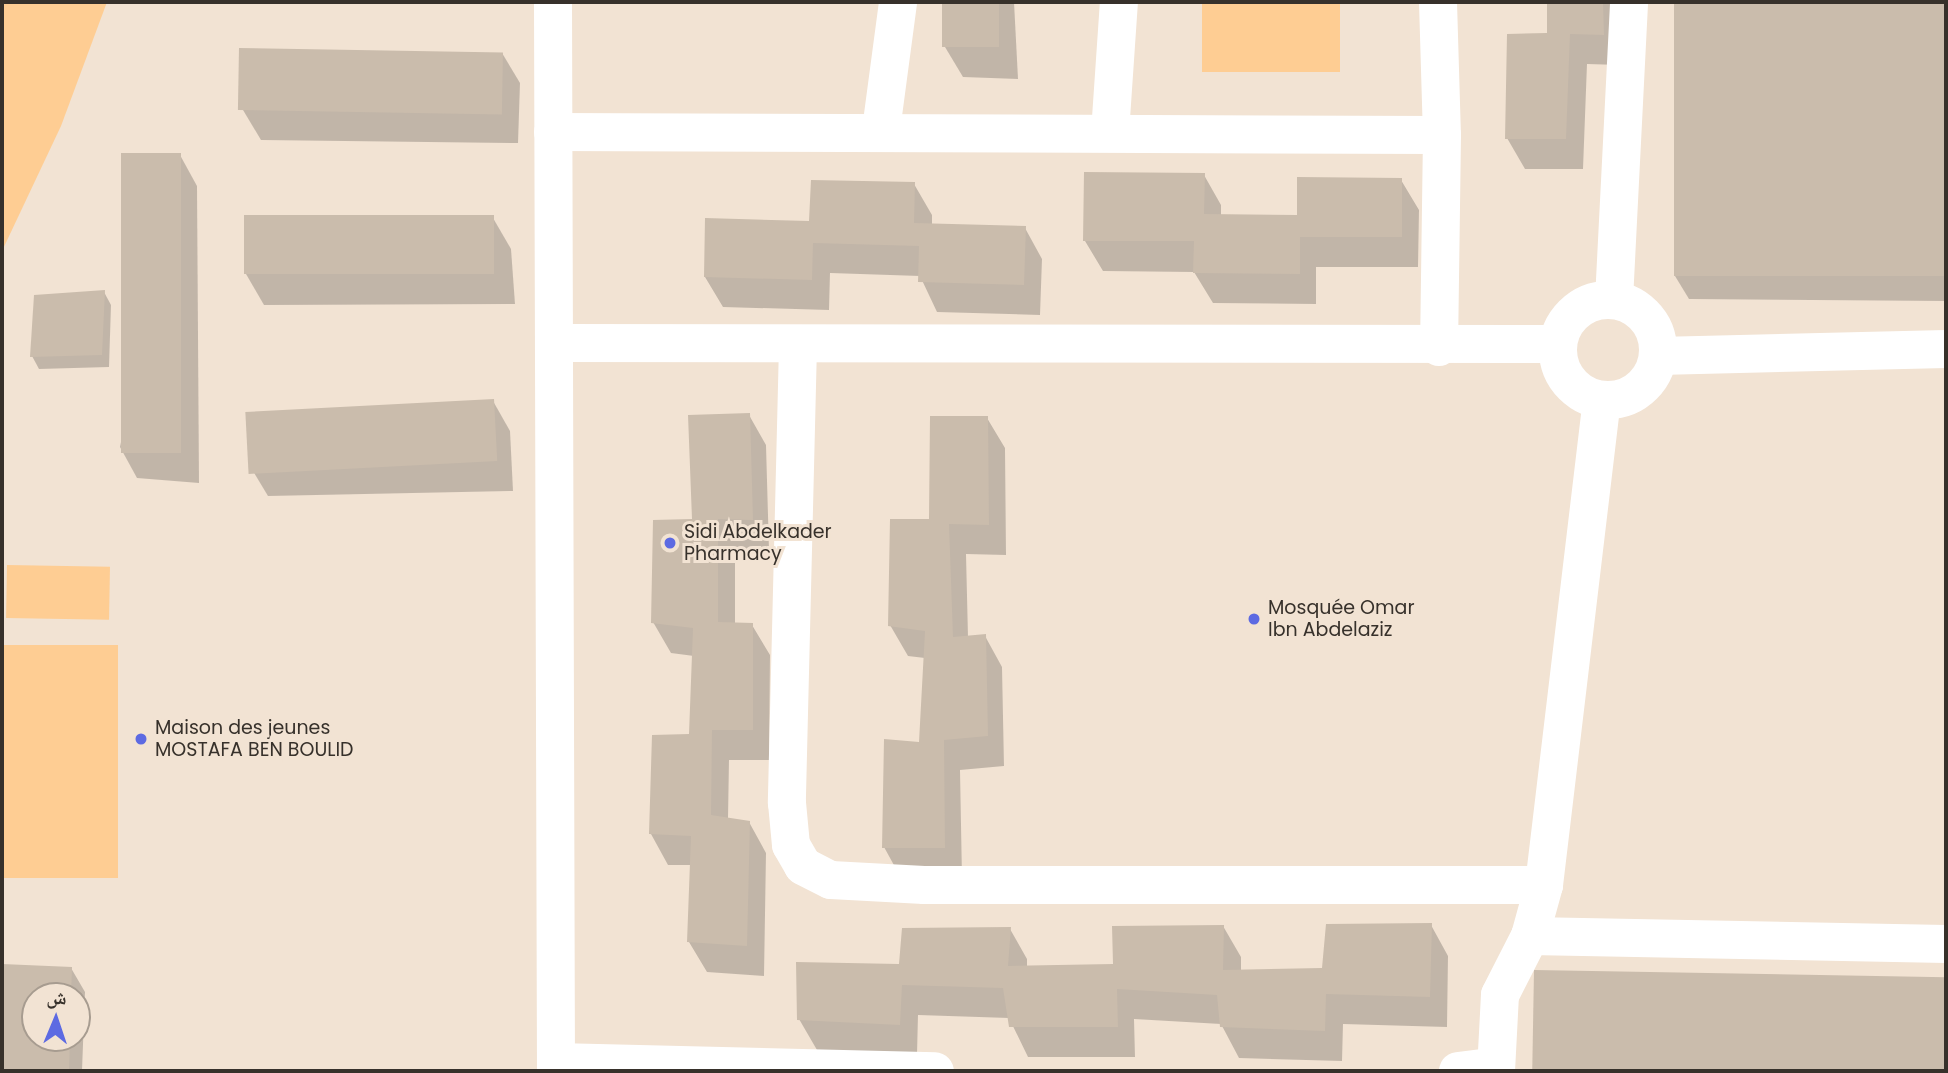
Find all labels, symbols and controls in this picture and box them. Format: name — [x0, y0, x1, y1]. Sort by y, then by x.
place label: Sidi Abdelkader Pharmacy — [684, 521, 832, 565]
marker: Sidi Abdelkader Pharmacy — [662, 535, 678, 551]
place label: Mosquée Omar Ibn Abdelaziz — [1268, 597, 1415, 641]
marker: Mosquée Omar Ibn Abdelaziz — [1246, 611, 1262, 627]
place label: Maison des jeunes MOSTAFA BEN BOULID — [155, 717, 354, 761]
marker: Maison des jeunes MOSTAFA BEN BOULID — [133, 731, 149, 747]
north arrow — [21, 982, 91, 1052]
text: ش — [46, 984, 67, 1011]

